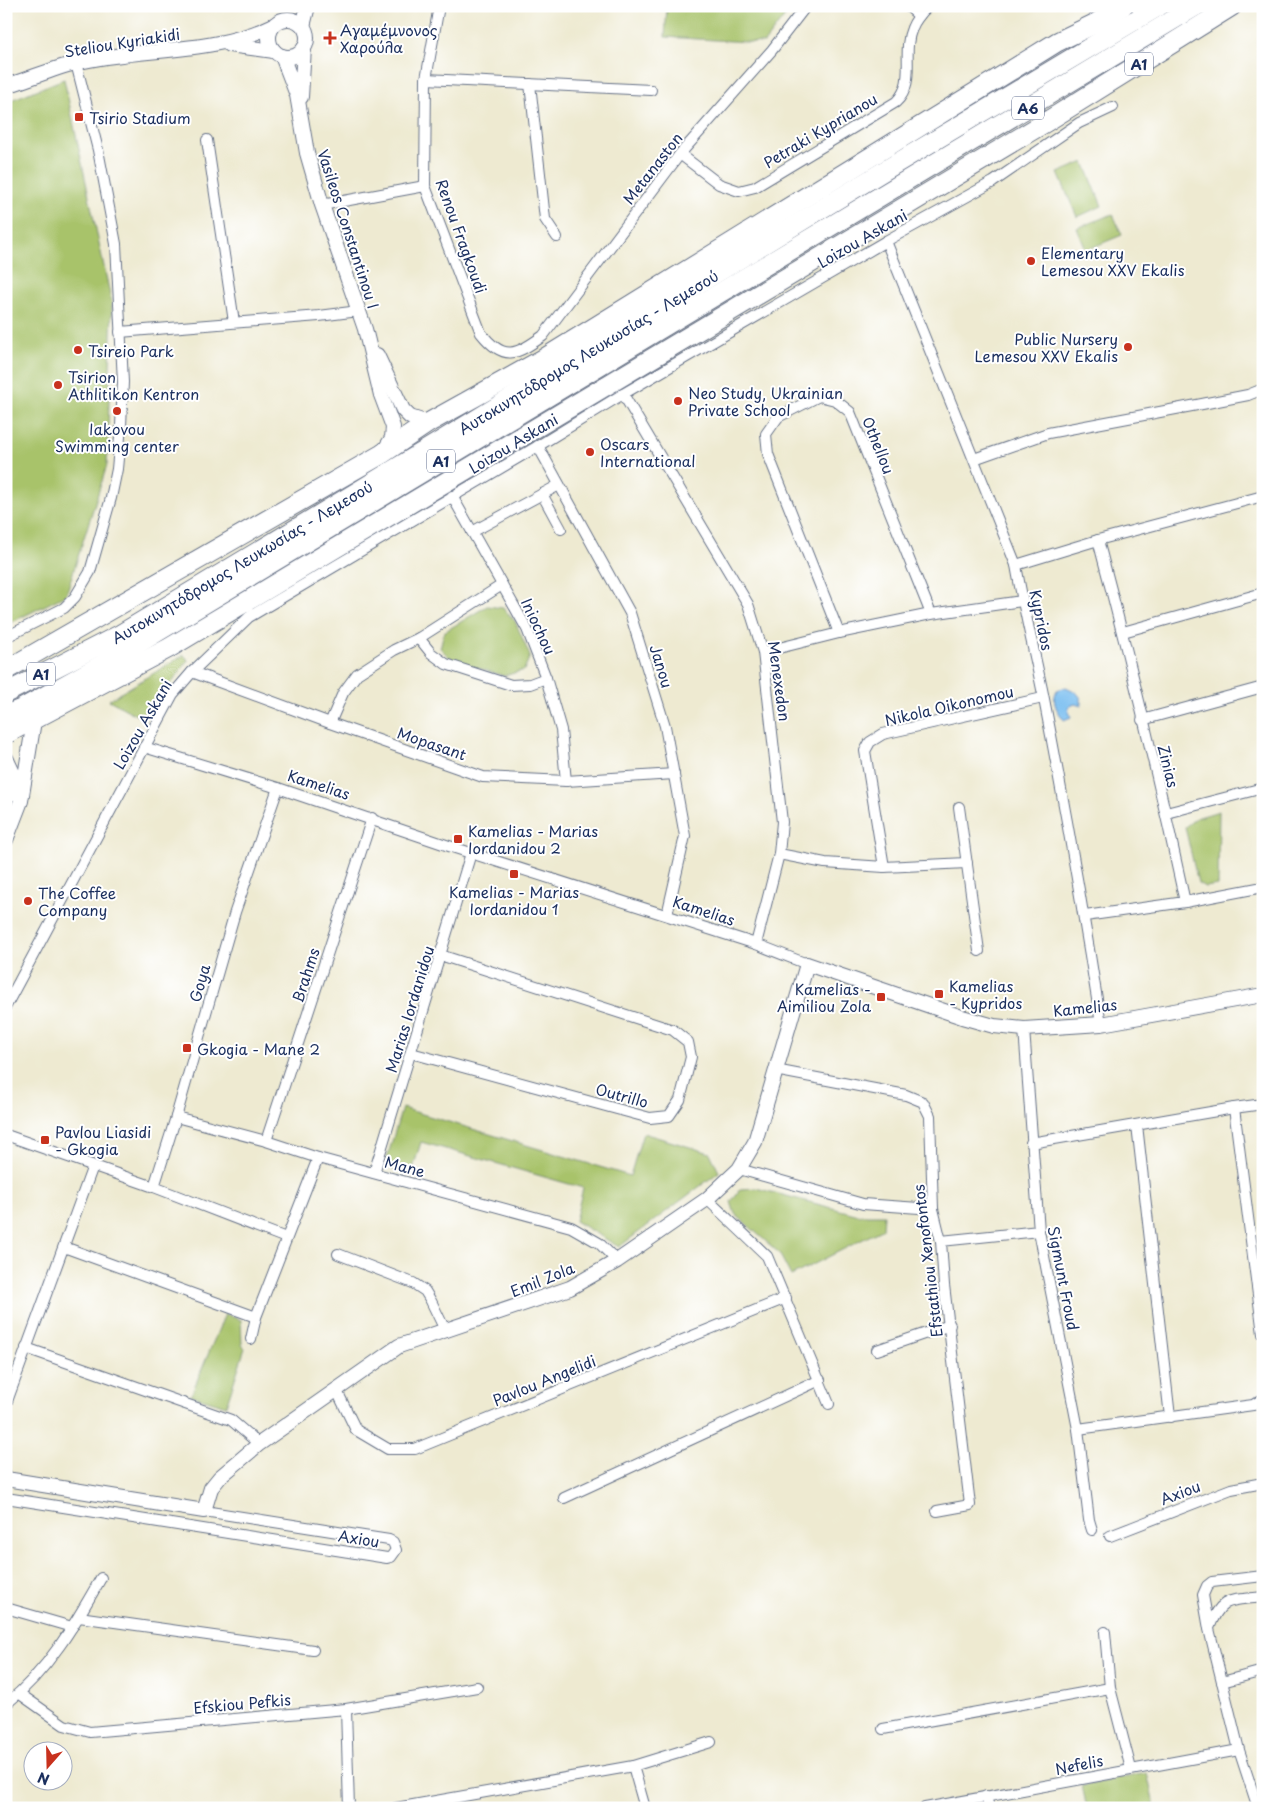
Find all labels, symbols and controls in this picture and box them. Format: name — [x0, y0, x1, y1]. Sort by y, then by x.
place label: Αγαμέμνονος Χαρούλα — [340, 18, 438, 58]
street label: Steliou Kyriakidi — [63, 22, 181, 62]
marker: Αγαμέμνονος Χαρούλα — [324, 32, 336, 44]
road number: A1 — [1125, 52, 1153, 76]
street label: Petraki Kyprianou — [759, 87, 881, 173]
road number: A6 — [1012, 96, 1044, 120]
place label: Tsirio Stadium — [89, 106, 191, 129]
marker: Tsirio Stadium — [73, 111, 85, 123]
street label: Metanaston — [617, 127, 687, 209]
street label: Vasileos Constantinou I — [312, 146, 386, 312]
street label: Renou Fragkoudi — [431, 176, 493, 296]
street label: Loizou Askani — [813, 203, 911, 273]
place label: Elementary Lemesou XXV Ekalis — [1041, 241, 1185, 281]
marker: Elementary Lemesou XXV Ekalis — [1025, 255, 1037, 267]
street label: Αυτοκινητόδρομος Λευκωσίας - Λεμεσού — [454, 263, 722, 439]
place label: Public Nursery Lemesou XXV Ekalis — [974, 327, 1118, 367]
place label: Tsireio Park — [88, 339, 174, 362]
marker: Public Nursery Lemesou XXV Ekalis — [1122, 341, 1134, 353]
marker: Tsireio Park — [72, 344, 84, 356]
place label: Tsirion Athlitikon Kentron — [68, 365, 199, 405]
marker: Tsirion Athlitikon Kentron — [52, 379, 64, 391]
place label: Neo Study, Ukrainian Private School — [688, 381, 843, 421]
marker: Neo Study, Ukrainian Private School — [672, 395, 684, 407]
marker: Iakovou Swimming center — [111, 405, 123, 417]
street label: Loizou Askani — [464, 407, 562, 479]
street label: Othellou — [857, 413, 901, 477]
place label: Iakovou Swimming center — [55, 417, 179, 457]
place label: Oscars International — [600, 432, 695, 472]
marker: Oscars International — [584, 446, 596, 458]
road number: A1 — [427, 450, 455, 472]
street label: Αυτοκινητόδρομος Λευκωσίας - Λεμεσού — [107, 474, 376, 649]
street label: Kypridos — [1024, 588, 1060, 653]
street label: Iniochou — [516, 594, 562, 658]
street label: Menexedon — [763, 639, 797, 723]
street label: Janou — [645, 641, 679, 691]
road number: A1 — [27, 662, 55, 686]
street label: Loizou Askani — [107, 675, 177, 773]
street label: Nikola Oikonomou — [882, 679, 1016, 731]
street label: Mopasant — [394, 720, 470, 766]
street label: Zinias — [1153, 742, 1185, 790]
street label: Kamelias — [285, 763, 353, 805]
place label: Kamelias - Marias Iordanidou 2 — [468, 819, 598, 859]
marker: Kamelias - Marias Iordanidou 2 — [452, 833, 464, 845]
marker: Kamelias - Marias Iordanidou 1 — [508, 868, 520, 880]
place label: Kamelias - Marias Iordanidou 1 — [449, 880, 579, 920]
place label: The Coffee Company — [38, 881, 116, 921]
street label: Kamelias — [670, 889, 738, 931]
marker: The Coffee Company — [22, 895, 34, 907]
street label: Marias Iordanidou — [379, 943, 439, 1075]
street label: Brahms — [285, 945, 325, 1005]
street label: Goya — [183, 961, 216, 1005]
place label: Kamelias - Kypridos — [949, 974, 1022, 1014]
place label: Kamelias - Aimiliou Zola — [777, 977, 872, 1017]
marker: Kamelias - Kypridos — [933, 988, 945, 1000]
marker: Kamelias - Aimiliou Zola — [875, 991, 887, 1003]
street label: Kamelias — [1052, 992, 1118, 1022]
place label: Gkogia - Mane 2 — [197, 1037, 320, 1060]
marker: Gkogia - Mane 2 — [181, 1042, 193, 1054]
street label: Outrillo — [593, 1077, 651, 1113]
place label: Pavlou Liasidi - Gkogia — [55, 1120, 151, 1160]
marker: Pavlou Liasidi - Gkogia — [39, 1134, 51, 1146]
street label: Mane — [382, 1150, 428, 1182]
street label: Efstathiou Xenofontos — [906, 1183, 948, 1339]
street label: Sigmunt Froud — [1043, 1224, 1085, 1332]
street label: Emil Zola — [507, 1256, 578, 1302]
street label: Pavlou Angelidi — [489, 1349, 599, 1411]
street label: Axiou — [1157, 1474, 1203, 1510]
street label: Axiou — [337, 1523, 381, 1553]
street label: Efskiou Pefkis — [192, 1687, 292, 1719]
north arrow — [22, 1742, 72, 1792]
street label: Nefelis — [1053, 1748, 1105, 1780]
text: N — [35, 1767, 52, 1790]

